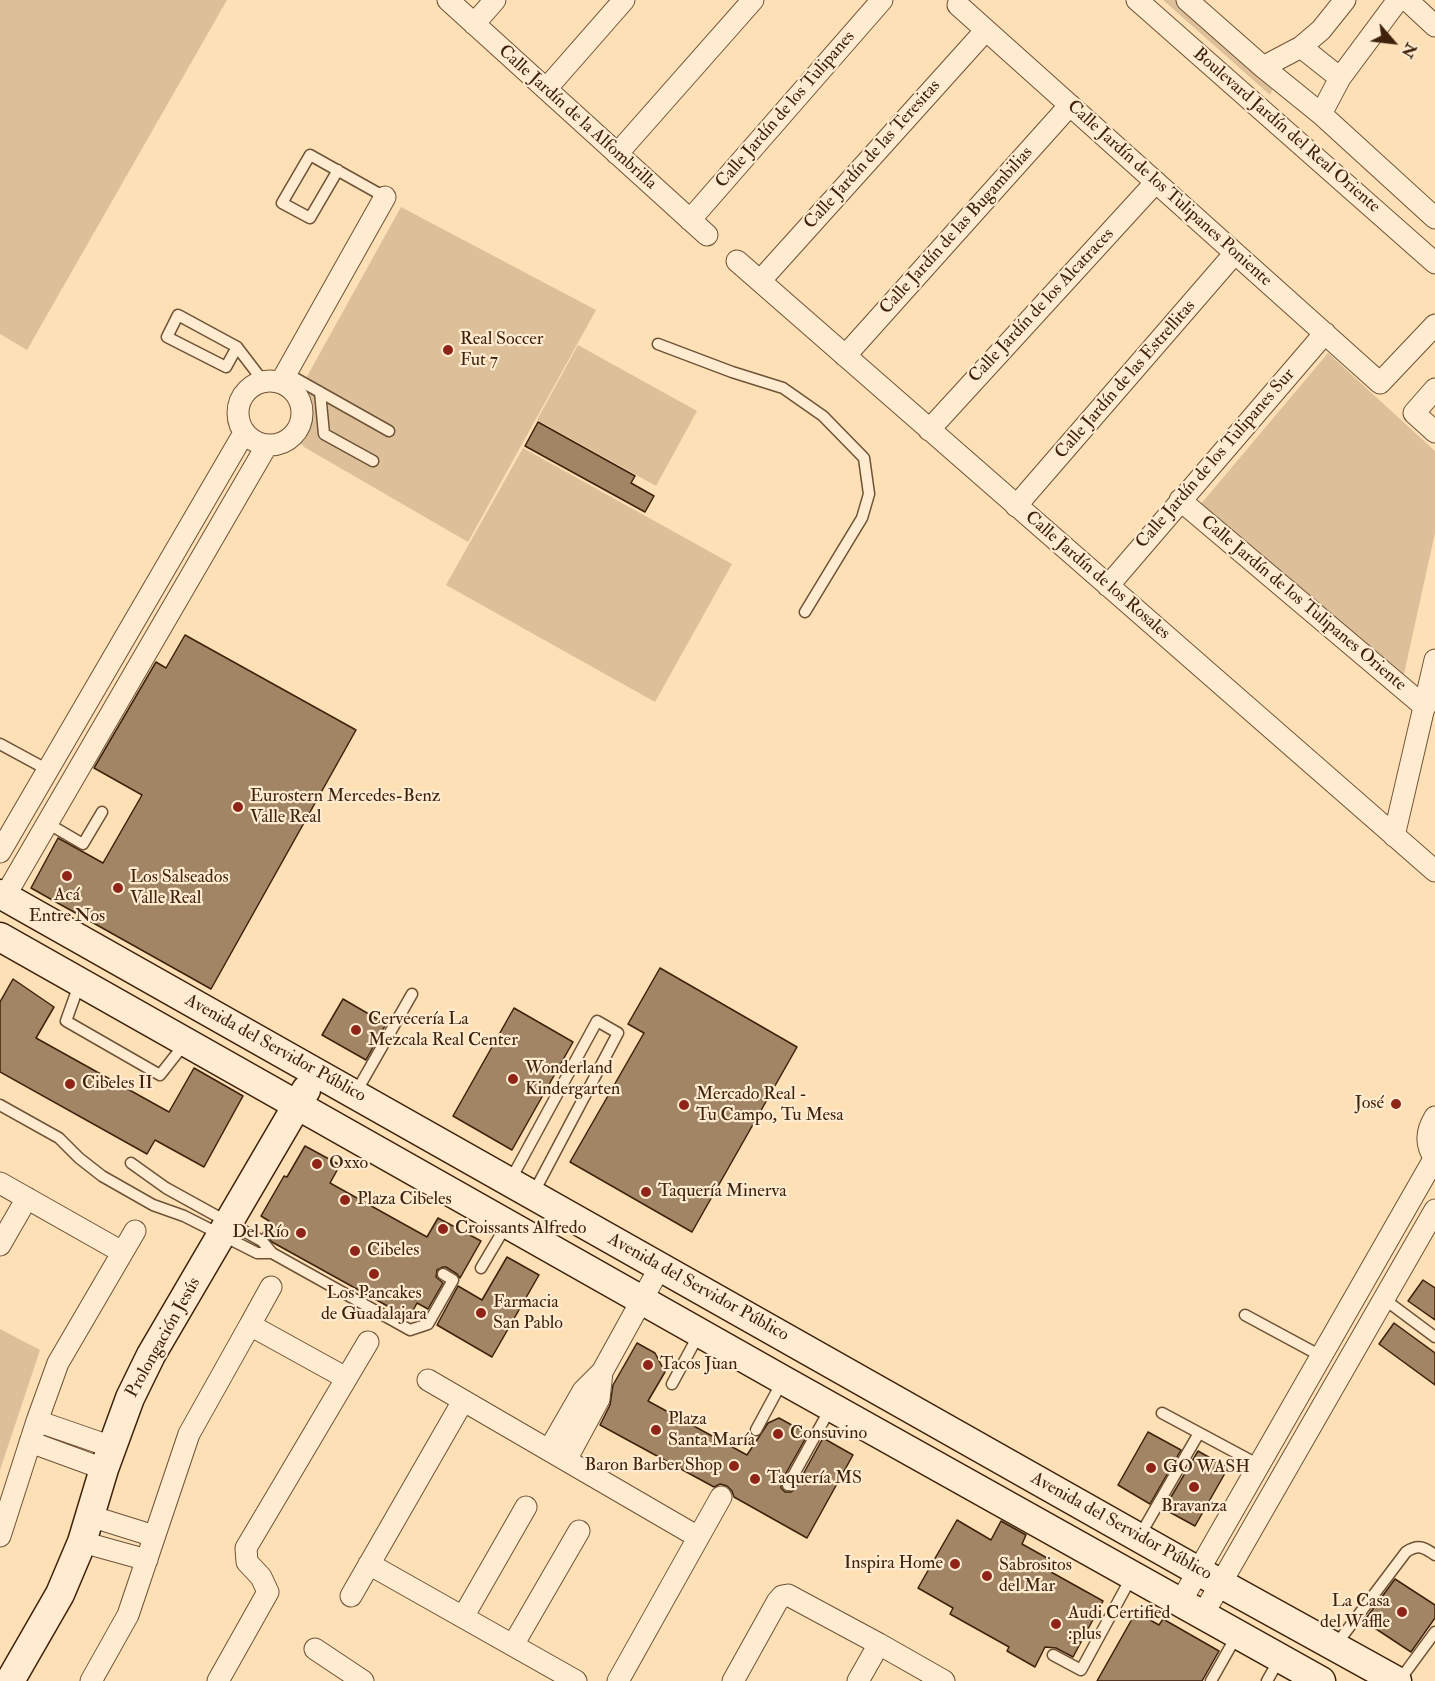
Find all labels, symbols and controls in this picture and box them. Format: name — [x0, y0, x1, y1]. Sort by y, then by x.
north arrow — [1363, 12, 1423, 72]
street label: Calle Jardín de los Tulipanes — [712, 27, 860, 193]
text: N — [1397, 39, 1421, 61]
street label: Calle Jardín de la Alfombrilla — [493, 41, 661, 195]
street label: Boulevard Jardín del Real Oriente — [1188, 44, 1384, 218]
street label: Calle Jardín de las Teresitas — [800, 76, 946, 234]
street label: Calle Jardín de los Tulipanes Poniente — [1062, 96, 1276, 292]
street label: Calle Jardín de las Bugambilias — [876, 143, 1038, 319]
street label: Calle Jardín de los Alcatraces — [965, 224, 1119, 388]
street label: Calle Jardín de las Estrellitas — [1051, 296, 1201, 464]
place label: Real Soccer Fut 7 — [460, 329, 543, 372]
marker: Real Soccer Fut 7 — [441, 343, 455, 357]
street label: Calle Jardín de los Tulipanes Sur — [1132, 365, 1300, 553]
street label: Calle Jardín de los Rosales — [1020, 507, 1174, 645]
street label: Calle Jardín de los Tulipanes Oriente — [1196, 512, 1410, 696]
place label: Eurostern Mercedes-Benz Valle Real — [250, 786, 440, 828]
marker: Eurostern Mercedes-Benz Valle Real — [231, 800, 245, 814]
place label: Los Salseados Valle Real — [130, 867, 229, 910]
marker: Acá Entre Nos — [60, 869, 74, 883]
marker: Los Salseados Valle Real — [111, 881, 125, 895]
place label: Acá Entre Nos — [29, 885, 105, 928]
street label: Avenida del Servidor Público — [181, 990, 369, 1108]
place label: Cervecería La Mezcala Real Center — [368, 1009, 518, 1052]
marker: Cervecería La Mezcala Real Center — [349, 1023, 363, 1037]
place label: Wonderland Kindergarten — [525, 1058, 620, 1100]
marker: Wonderland Kindergarten — [506, 1072, 520, 1086]
place label: Cibeles II — [82, 1073, 153, 1095]
marker: Cibeles II — [63, 1077, 77, 1091]
place label: Mercado Real - Tu Campo, Tu Mesa — [696, 1084, 844, 1126]
place label: José — [1355, 1093, 1384, 1115]
marker: José — [1389, 1097, 1403, 1111]
marker: Mercado Real - Tu Campo, Tu Mesa — [677, 1098, 691, 1112]
place label: Oxxo — [329, 1153, 368, 1175]
marker: Oxxo — [310, 1157, 324, 1171]
place label: Taquería Minerva — [658, 1181, 787, 1203]
marker: Taquería Minerva — [639, 1185, 653, 1199]
place label: Plaza Cibeles — [357, 1189, 452, 1211]
marker: Plaza Cibeles — [338, 1193, 352, 1207]
place label: Croissants Alfredo — [455, 1218, 586, 1240]
place label: Del Río — [232, 1222, 289, 1244]
marker: Croissants Alfredo — [436, 1222, 450, 1236]
marker: Del Río — [294, 1226, 308, 1240]
street label: Avenida del Servidor Público — [604, 1229, 792, 1347]
place label: Cibeles — [367, 1240, 419, 1262]
marker: Cibeles — [348, 1244, 362, 1258]
marker: Los Pancakes de Guadalajara — [367, 1267, 381, 1281]
street label: Prolongación Jesús — [122, 1274, 206, 1402]
place label: Los Pancakes de Guadalajara — [321, 1283, 427, 1326]
place label: Farmacia San Pablo — [493, 1292, 563, 1334]
marker: Farmacia San Pablo — [474, 1306, 488, 1320]
place label: Tacos Juan — [660, 1354, 737, 1376]
marker: Tacos Juan — [641, 1358, 655, 1372]
place label: Plaza Santa María — [668, 1409, 755, 1452]
marker: Plaza Santa María — [649, 1423, 663, 1437]
place label: Consuvino — [790, 1423, 867, 1445]
marker: Consuvino — [771, 1427, 785, 1441]
place label: Baron Barber Shop — [584, 1455, 722, 1477]
place label: GO WASH — [1163, 1457, 1250, 1479]
marker: Baron Barber Shop — [727, 1459, 741, 1473]
marker: GO WASH — [1144, 1461, 1158, 1475]
place label: Taquería MS — [767, 1468, 862, 1490]
street label: Avenida del Servidor Público — [1027, 1468, 1215, 1586]
marker: Taquería MS — [748, 1472, 762, 1486]
marker: Bravanza — [1187, 1480, 1201, 1494]
place label: Bravanza — [1161, 1496, 1227, 1518]
place label: Inspira Home — [844, 1553, 943, 1575]
place label: Sabrositos del Mar — [999, 1555, 1072, 1598]
marker: Inspira Home — [948, 1557, 962, 1571]
marker: Sabrositos del Mar — [980, 1569, 994, 1583]
place label: La Casa del Waffle — [1320, 1591, 1390, 1634]
place label: Audi Certified :plus — [1068, 1603, 1170, 1646]
marker: La Casa del Waffle — [1395, 1605, 1409, 1619]
marker: Audi Certified :plus — [1049, 1617, 1063, 1631]

